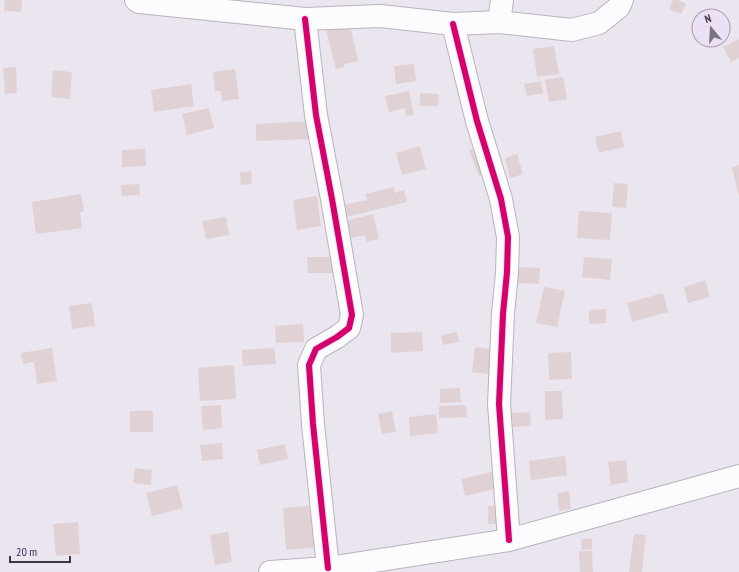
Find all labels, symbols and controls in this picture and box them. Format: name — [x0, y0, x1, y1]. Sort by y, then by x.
north arrow — [691, 8, 731, 48]
text: N — [703, 11, 713, 26]
scale bar — [10, 538, 70, 564]
text: 20 m — [16, 544, 37, 559]

